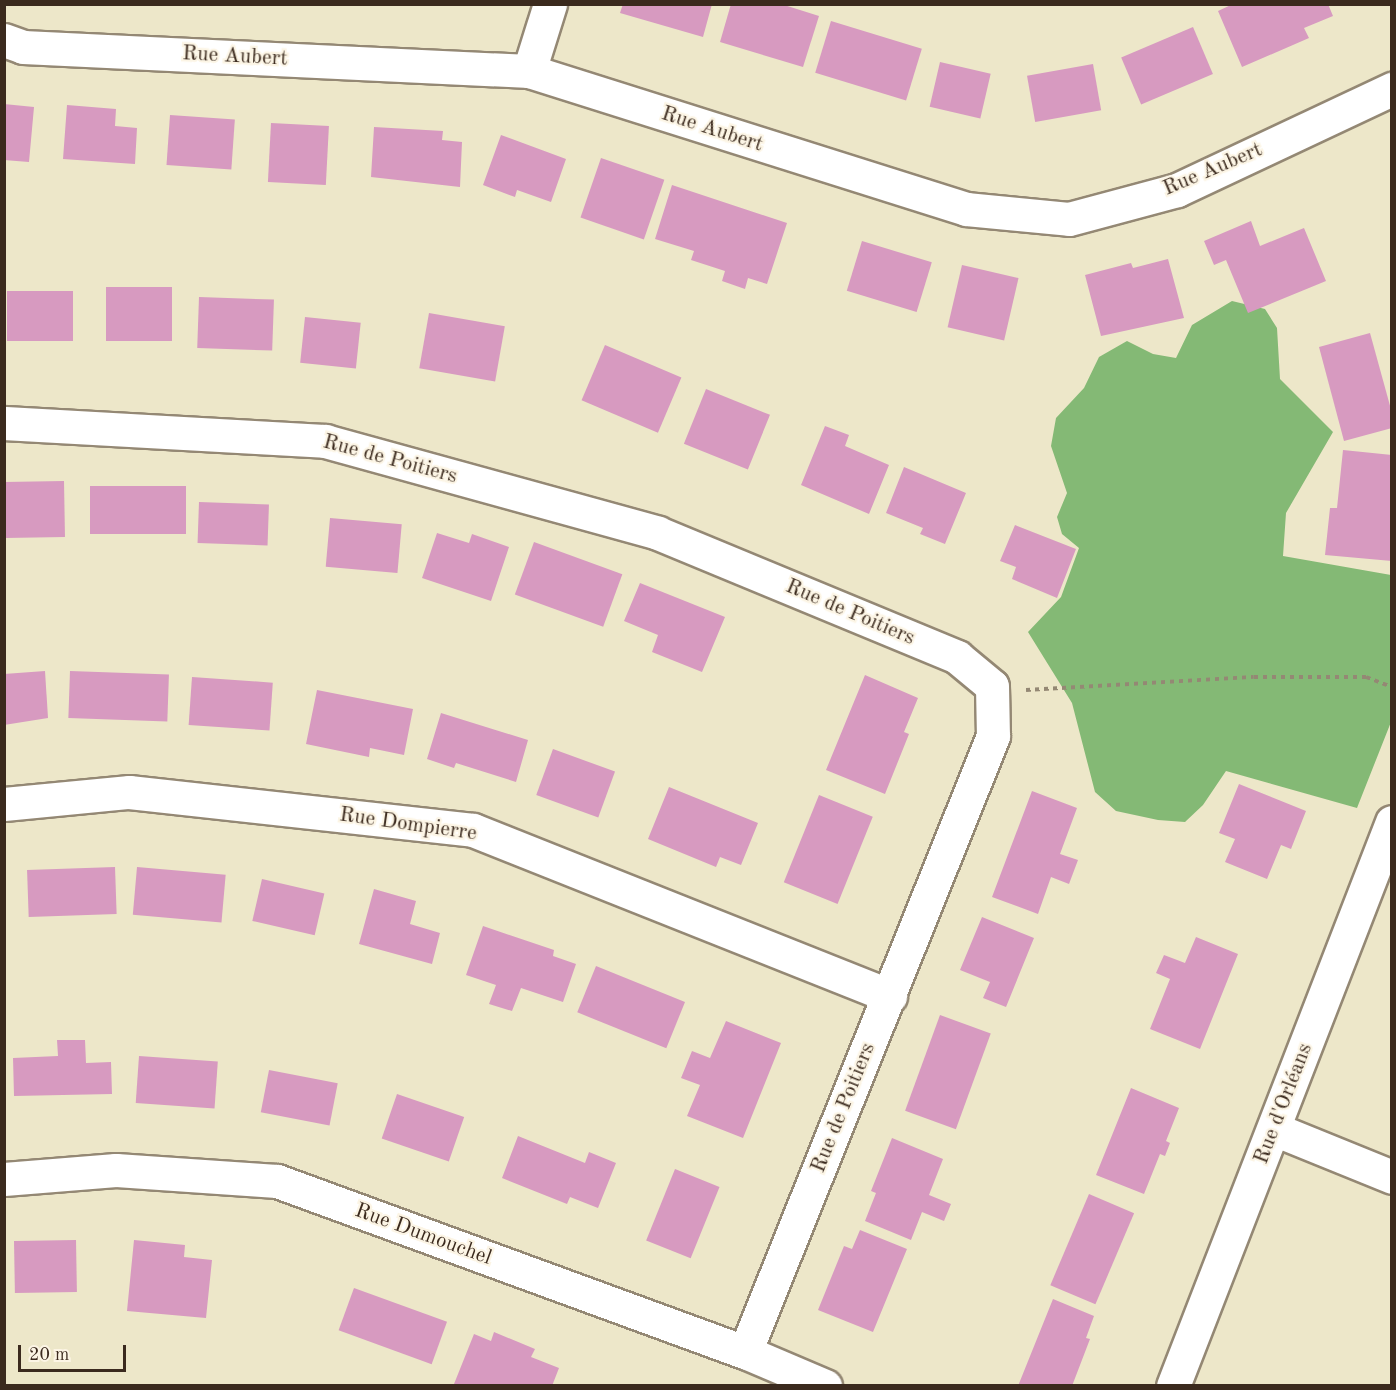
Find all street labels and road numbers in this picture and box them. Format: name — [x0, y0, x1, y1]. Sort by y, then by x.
street label: Rue Aubert — [182, 42, 288, 72]
street label: Rue Aubert — [658, 102, 766, 158]
street label: Rue Aubert — [1160, 138, 1266, 202]
street label: Rue de Poitiers — [320, 430, 460, 490]
street label: Rue de Poitiers — [782, 574, 918, 652]
street label: Rue Dompierre — [338, 803, 478, 847]
street label: Rue de Poitiers — [806, 1039, 882, 1177]
street label: Rue d'Orléans — [1249, 1040, 1319, 1168]
street label: Rue Dumouchel — [351, 1199, 495, 1271]

